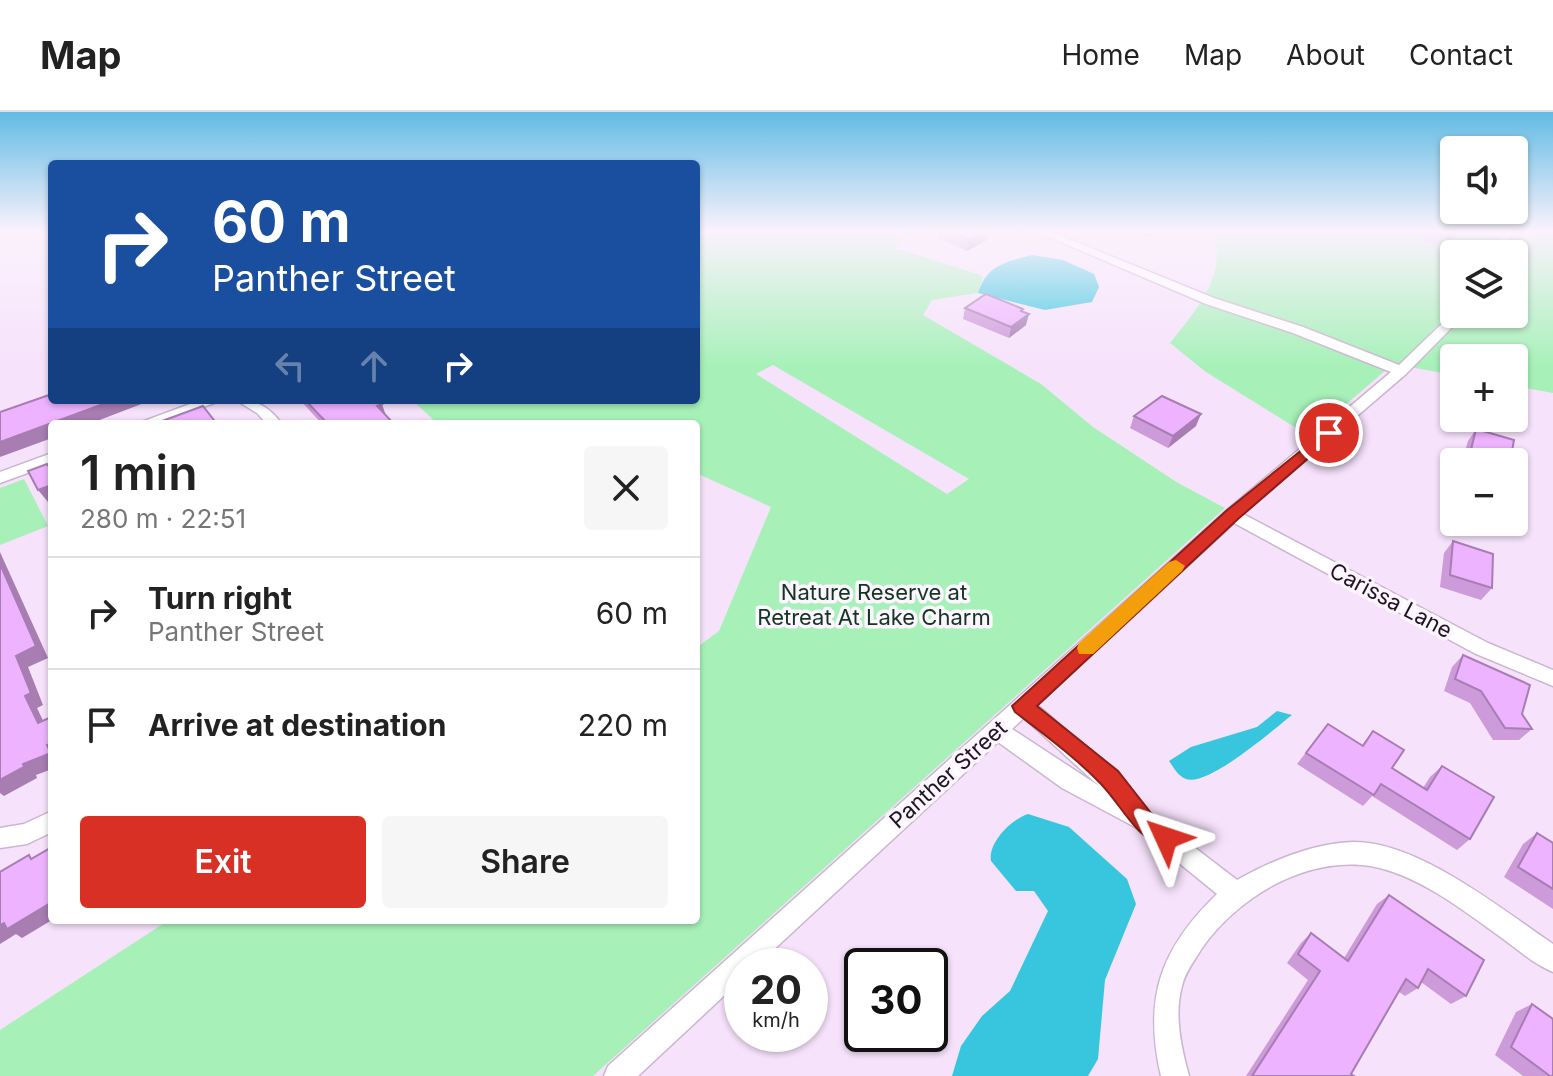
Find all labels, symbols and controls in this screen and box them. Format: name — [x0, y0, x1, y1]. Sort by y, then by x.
text: Map — [40, 32, 121, 78]
text: Home — [1061, 38, 1140, 72]
text: Map — [1184, 38, 1242, 72]
text: About — [1286, 38, 1365, 72]
text: Contact — [1409, 38, 1513, 72]
map controls — [1440, 136, 1528, 536]
button: sound — [1440, 136, 1528, 224]
text: 60 m — [212, 188, 351, 256]
icon: right — [80, 192, 184, 296]
button: layers — [1440, 240, 1528, 328]
text: Panther Street — [212, 256, 456, 300]
icon: left — [268, 344, 312, 388]
icon: ahead — [352, 344, 396, 388]
icon: right — [436, 344, 480, 388]
button: + — [1440, 344, 1528, 432]
pin — [1295, 399, 1363, 467]
icon: arrive — [1307, 411, 1351, 455]
text: 1 min — [80, 443, 198, 502]
button: close — [584, 446, 668, 530]
button: − — [1440, 448, 1528, 536]
text: 280 m · 22:51 — [80, 503, 246, 534]
street label: Carissa Lane — [1325, 557, 1457, 643]
park label: Nature Reserve at Retreat At Lake Charm — [757, 579, 991, 630]
text: Turn right — [148, 580, 292, 616]
icon: right — [80, 591, 124, 635]
text: 60 m — [596, 595, 668, 631]
text: Panther Street — [148, 616, 324, 647]
icon: arrive — [80, 703, 124, 747]
text: Arrive at destination — [148, 707, 446, 743]
text: 220 m — [578, 707, 668, 743]
street label: Panther Street — [884, 714, 1012, 834]
position arrow — [1124, 796, 1208, 880]
button: Exit — [80, 816, 366, 908]
button: Share — [382, 816, 668, 908]
speed limit sign: 30 — [844, 948, 948, 1052]
text: 20 — [750, 965, 802, 1014]
text: km/h — [752, 1008, 800, 1032]

